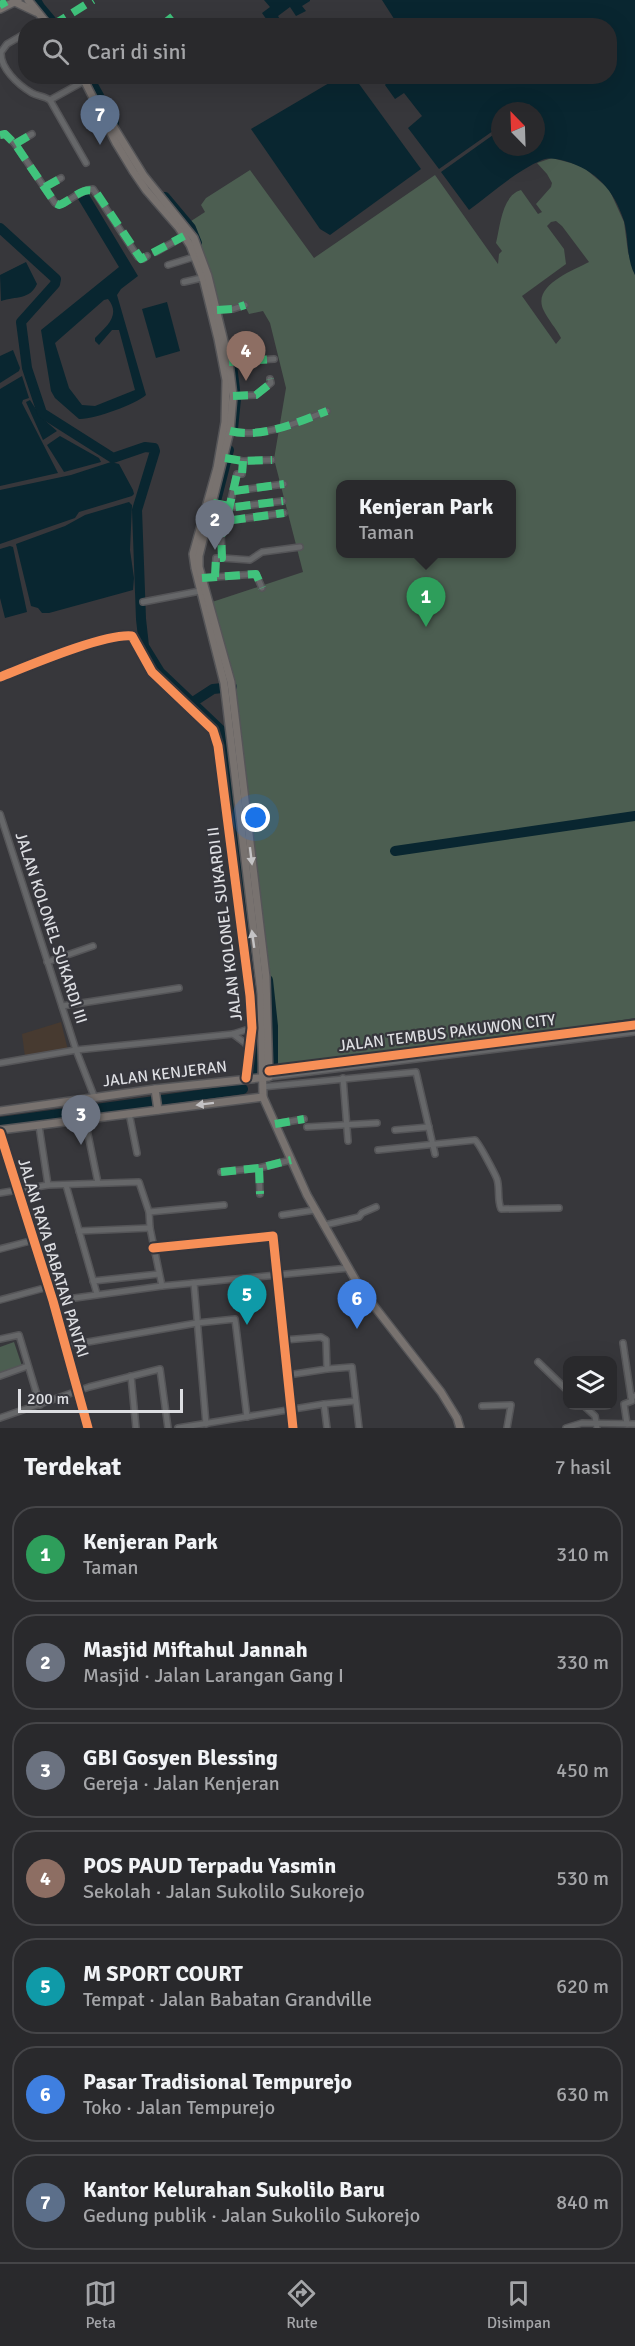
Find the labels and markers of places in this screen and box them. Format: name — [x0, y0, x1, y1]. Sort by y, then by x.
pin: 7 — [80, 96, 120, 145]
pin: 4 — [226, 332, 266, 381]
pin: 2 — [196, 500, 234, 550]
pin: 1 — [406, 578, 446, 627]
pin: 3 — [62, 1096, 100, 1145]
pin: 5 — [228, 1276, 266, 1325]
pin: 6 — [338, 1280, 376, 1329]

